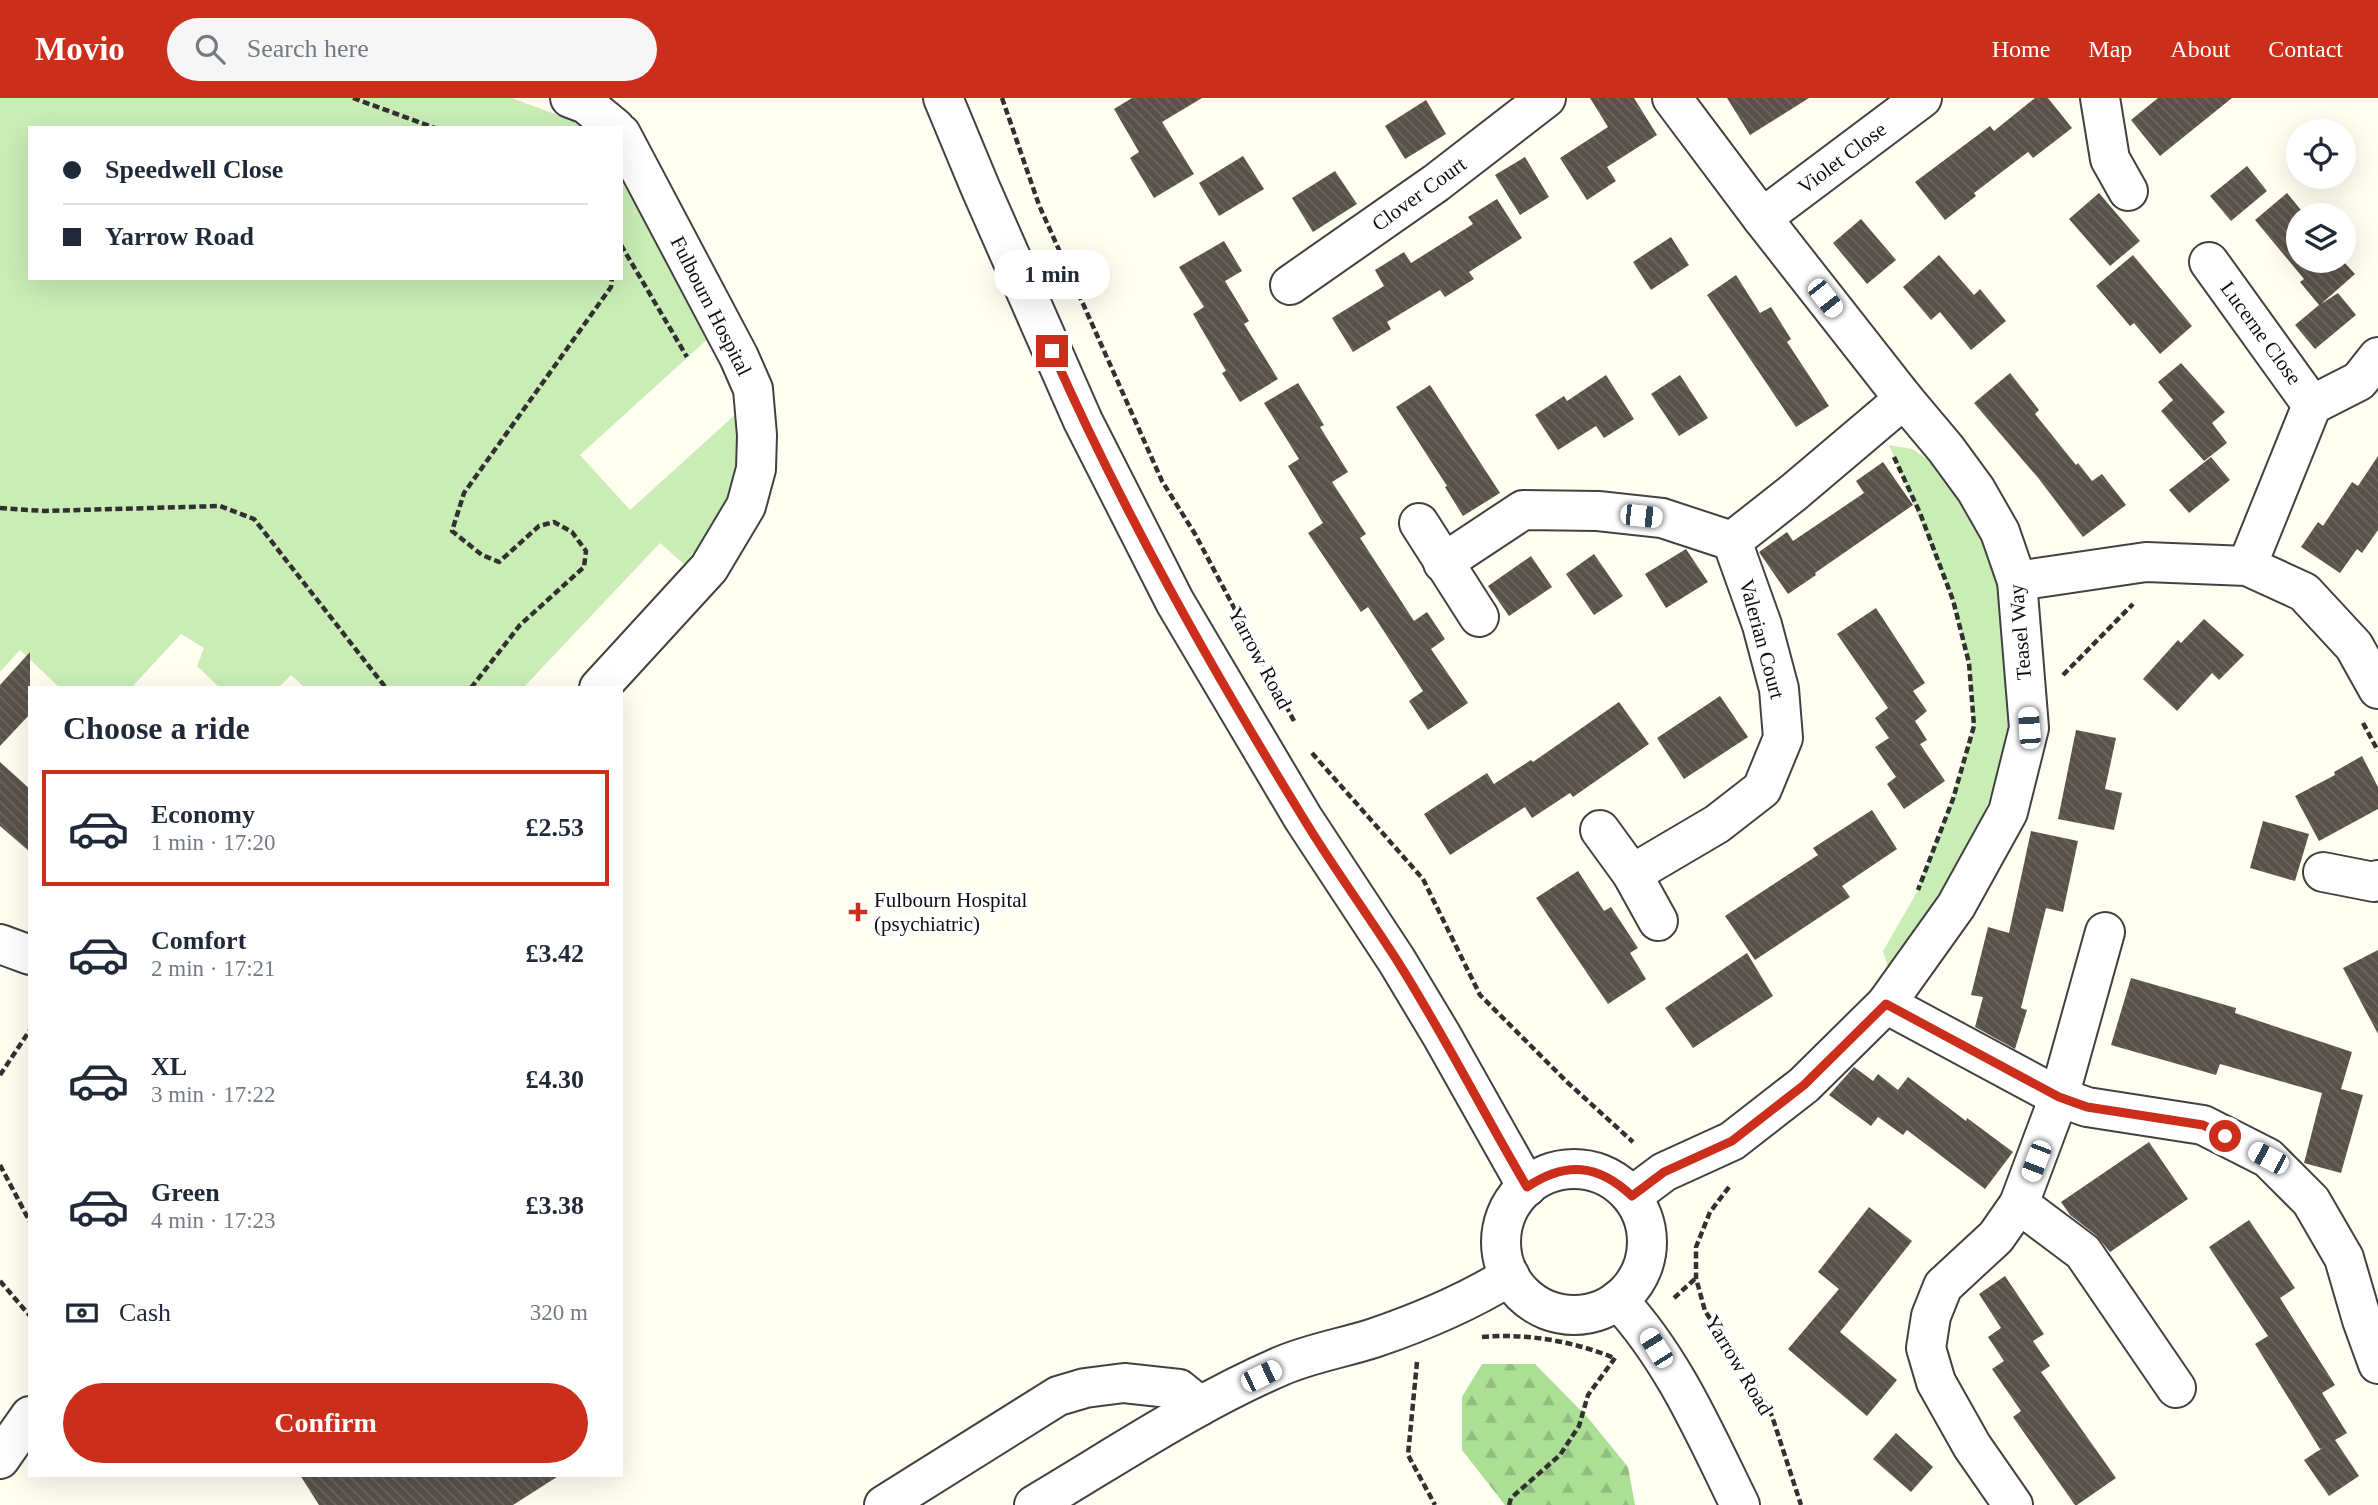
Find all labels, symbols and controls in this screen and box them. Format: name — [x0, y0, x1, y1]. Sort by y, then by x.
search box — [167, 18, 657, 81]
icon: search — [191, 30, 229, 68]
text: Movio — [35, 31, 125, 67]
text: Search here — [247, 34, 369, 63]
text: Home — [1992, 36, 2050, 62]
text: Map — [2088, 36, 2132, 62]
text: About — [2170, 36, 2230, 62]
text: Contact — [2268, 36, 2343, 62]
street label: Violet Close — [1793, 117, 1891, 199]
map controls — [2286, 119, 2356, 273]
button: locate — [2286, 119, 2356, 189]
street label: Clover Court — [1367, 152, 1471, 236]
text: Speedwell Close — [105, 155, 283, 184]
button: layers — [2286, 203, 2356, 273]
text: Yarrow Road — [105, 222, 254, 251]
street label: Fulbourn Hospital — [665, 232, 757, 380]
callout: 1 min — [994, 250, 1110, 299]
text: 1 min — [1024, 262, 1080, 287]
car — [1804, 275, 1847, 321]
street label: Lucerne Close — [2215, 277, 2307, 389]
route end — [1036, 335, 1068, 367]
car — [1620, 503, 1663, 529]
street label: Valerian Court — [1734, 576, 1790, 702]
street label: Teasel Way — [2004, 583, 2036, 681]
street label: Yarrow Road — [1223, 603, 1297, 713]
car — [2018, 706, 2041, 750]
text: Choose a ride — [63, 710, 250, 746]
icon: car — [67, 797, 130, 860]
text: Economy — [151, 800, 255, 829]
text: £2.53 — [526, 813, 584, 842]
text: 1 min · 17:20 — [151, 830, 276, 855]
place label: Fulbourn Hospital (psychiatric) — [874, 888, 1028, 936]
marker: Fulbourn Hospital (psychiatric) — [848, 902, 868, 922]
icon: car — [67, 923, 130, 986]
text: Comfort — [151, 926, 246, 955]
text: £3.42 — [526, 939, 584, 968]
text: 2 min · 17:21 — [151, 956, 276, 981]
icon: car — [67, 1049, 130, 1112]
text: XL — [151, 1052, 187, 1081]
text: £4.30 — [526, 1065, 584, 1094]
text: 3 min · 17:22 — [151, 1082, 276, 1107]
route start — [2209, 1120, 2241, 1152]
car — [2019, 1138, 2054, 1184]
car — [2245, 1139, 2292, 1177]
icon: car — [67, 1175, 130, 1238]
text: Green — [151, 1178, 220, 1207]
text: £3.38 — [526, 1191, 584, 1220]
text: 4 min · 17:23 — [151, 1208, 276, 1233]
icon: cash — [63, 1294, 101, 1332]
text: Cash — [119, 1298, 171, 1327]
text: 320 m — [530, 1300, 588, 1325]
street label: Yarrow Road — [1700, 1311, 1778, 1419]
car — [1636, 1325, 1677, 1371]
car — [1238, 1357, 1285, 1395]
button: Confirm — [63, 1383, 588, 1463]

